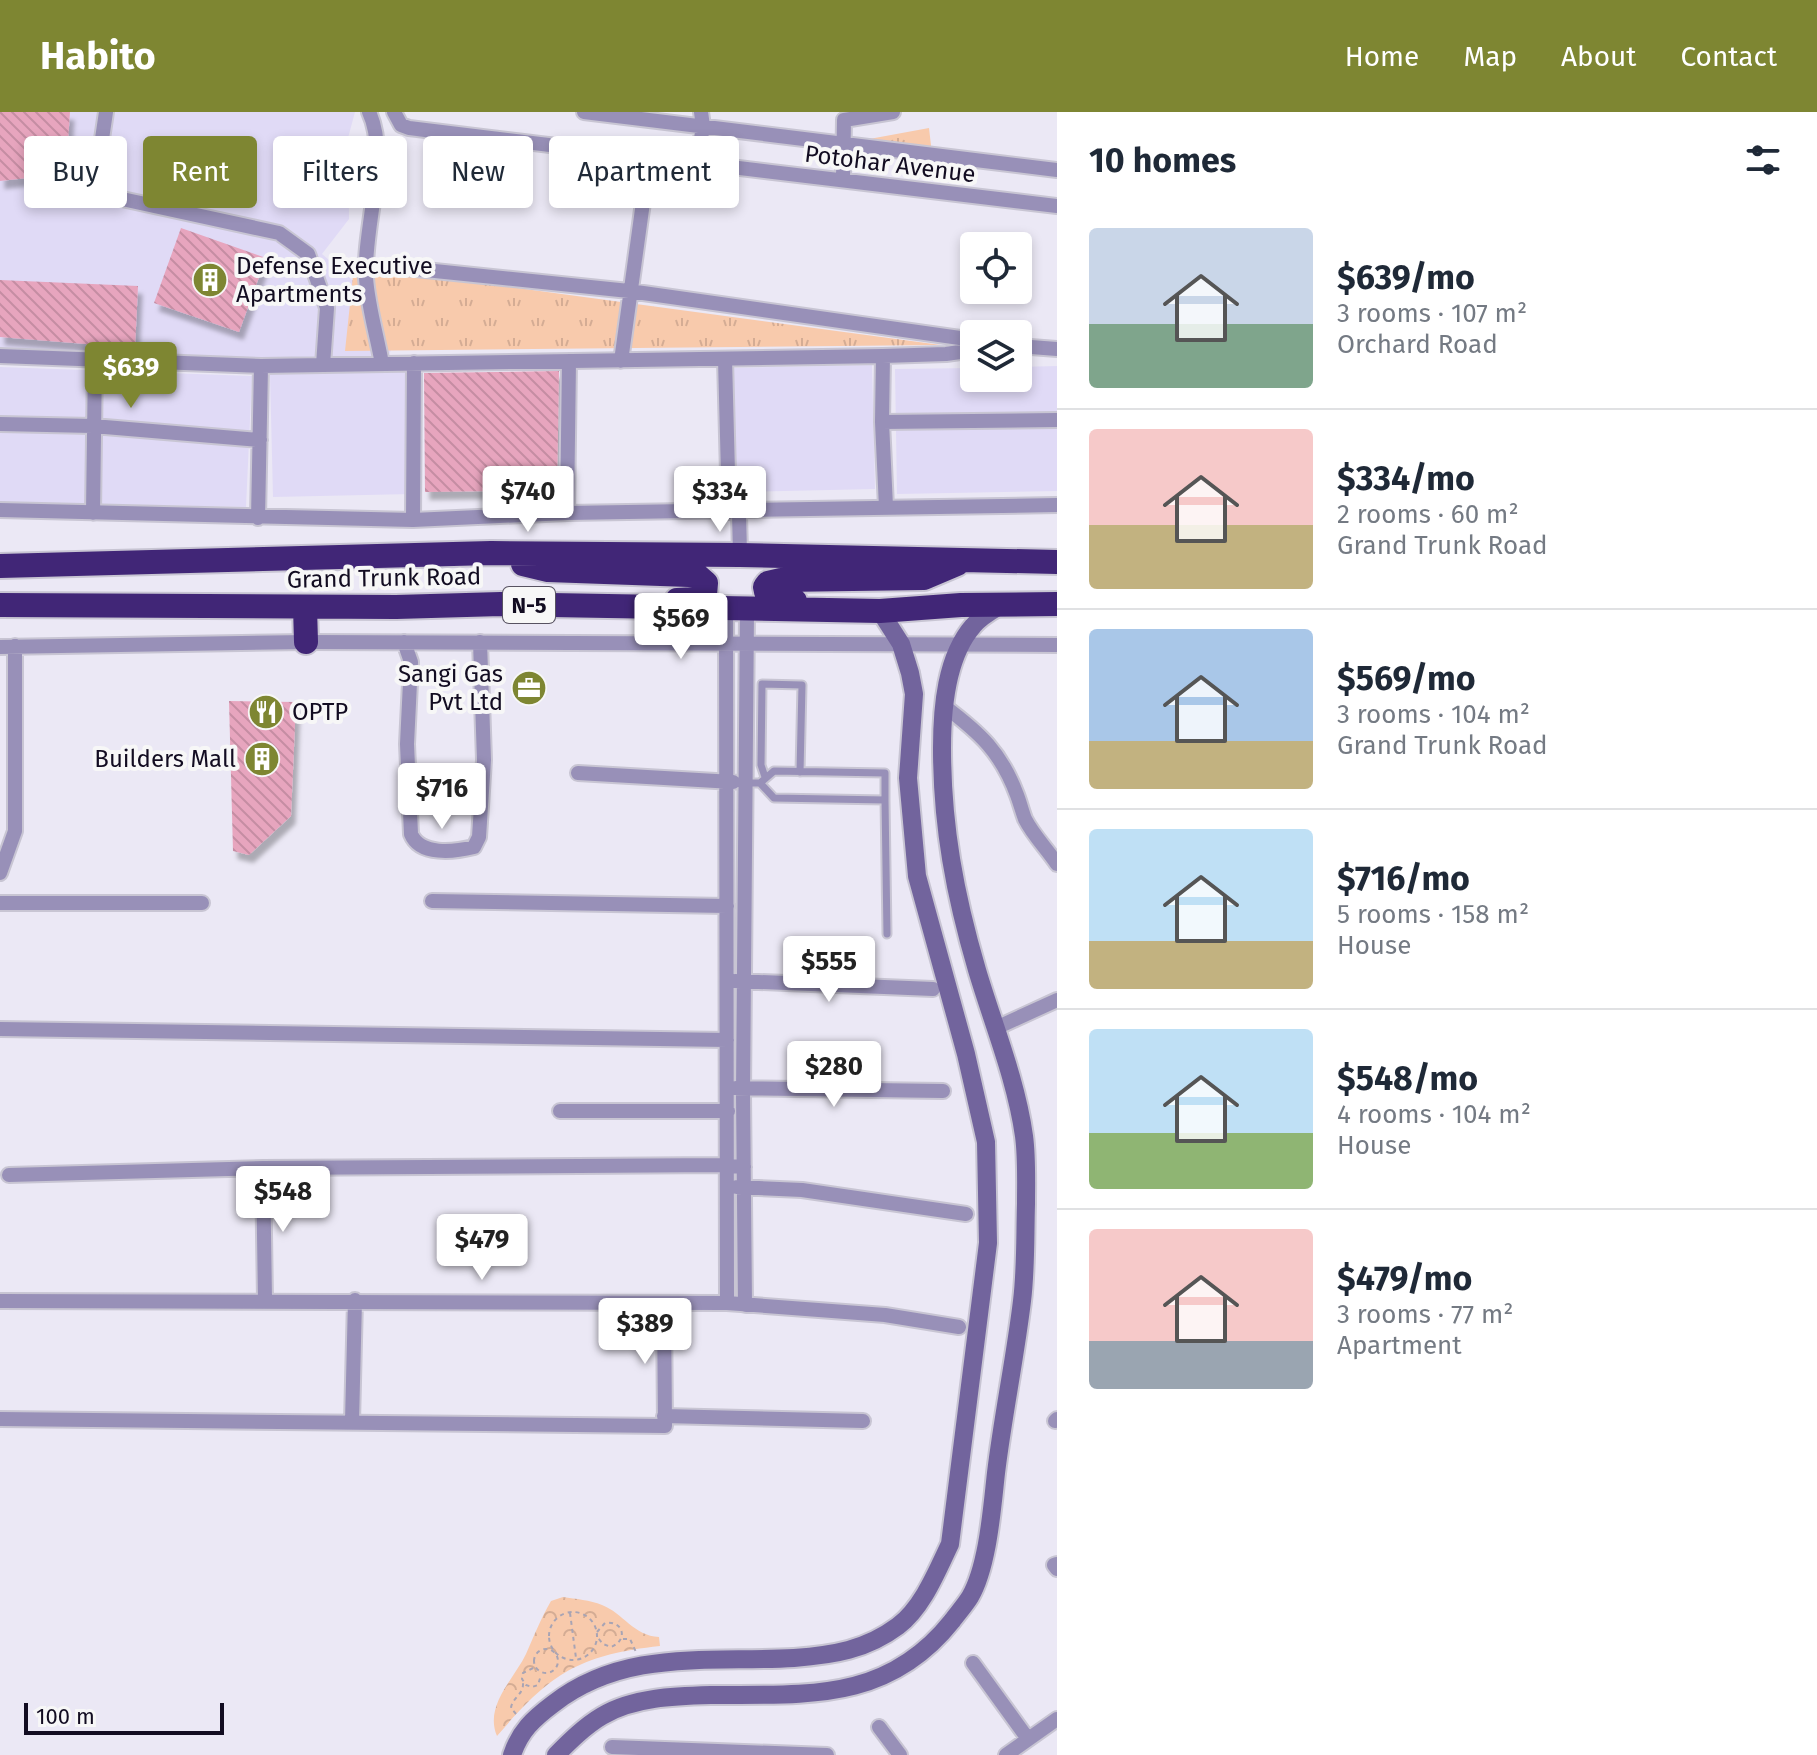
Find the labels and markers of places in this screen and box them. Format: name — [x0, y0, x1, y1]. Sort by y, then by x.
place label: Defense Executive Apartments — [236, 252, 433, 308]
building icon: Defense Executive Apartments — [191, 261, 229, 299]
pin: $639 — [84, 342, 178, 410]
pin: $740 — [481, 466, 575, 534]
pin: $334 — [673, 466, 767, 534]
pin: $569 — [634, 593, 728, 661]
place label: Sangi Gas Pvt Ltd — [398, 660, 503, 716]
office icon: Sangi Gas Pvt Ltd — [510, 669, 548, 707]
restaurant icon: OPTP — [247, 693, 285, 731]
place label: OPTP — [292, 698, 348, 726]
building icon: Builders Mall — [243, 740, 281, 778]
place label: Builders Mall — [94, 745, 236, 773]
pin: $716 — [395, 763, 489, 831]
pin: $555 — [782, 936, 876, 1004]
pin: $280 — [787, 1041, 881, 1109]
pin: $548 — [236, 1166, 330, 1234]
pin: $479 — [435, 1214, 529, 1282]
pin: $389 — [598, 1298, 692, 1366]

